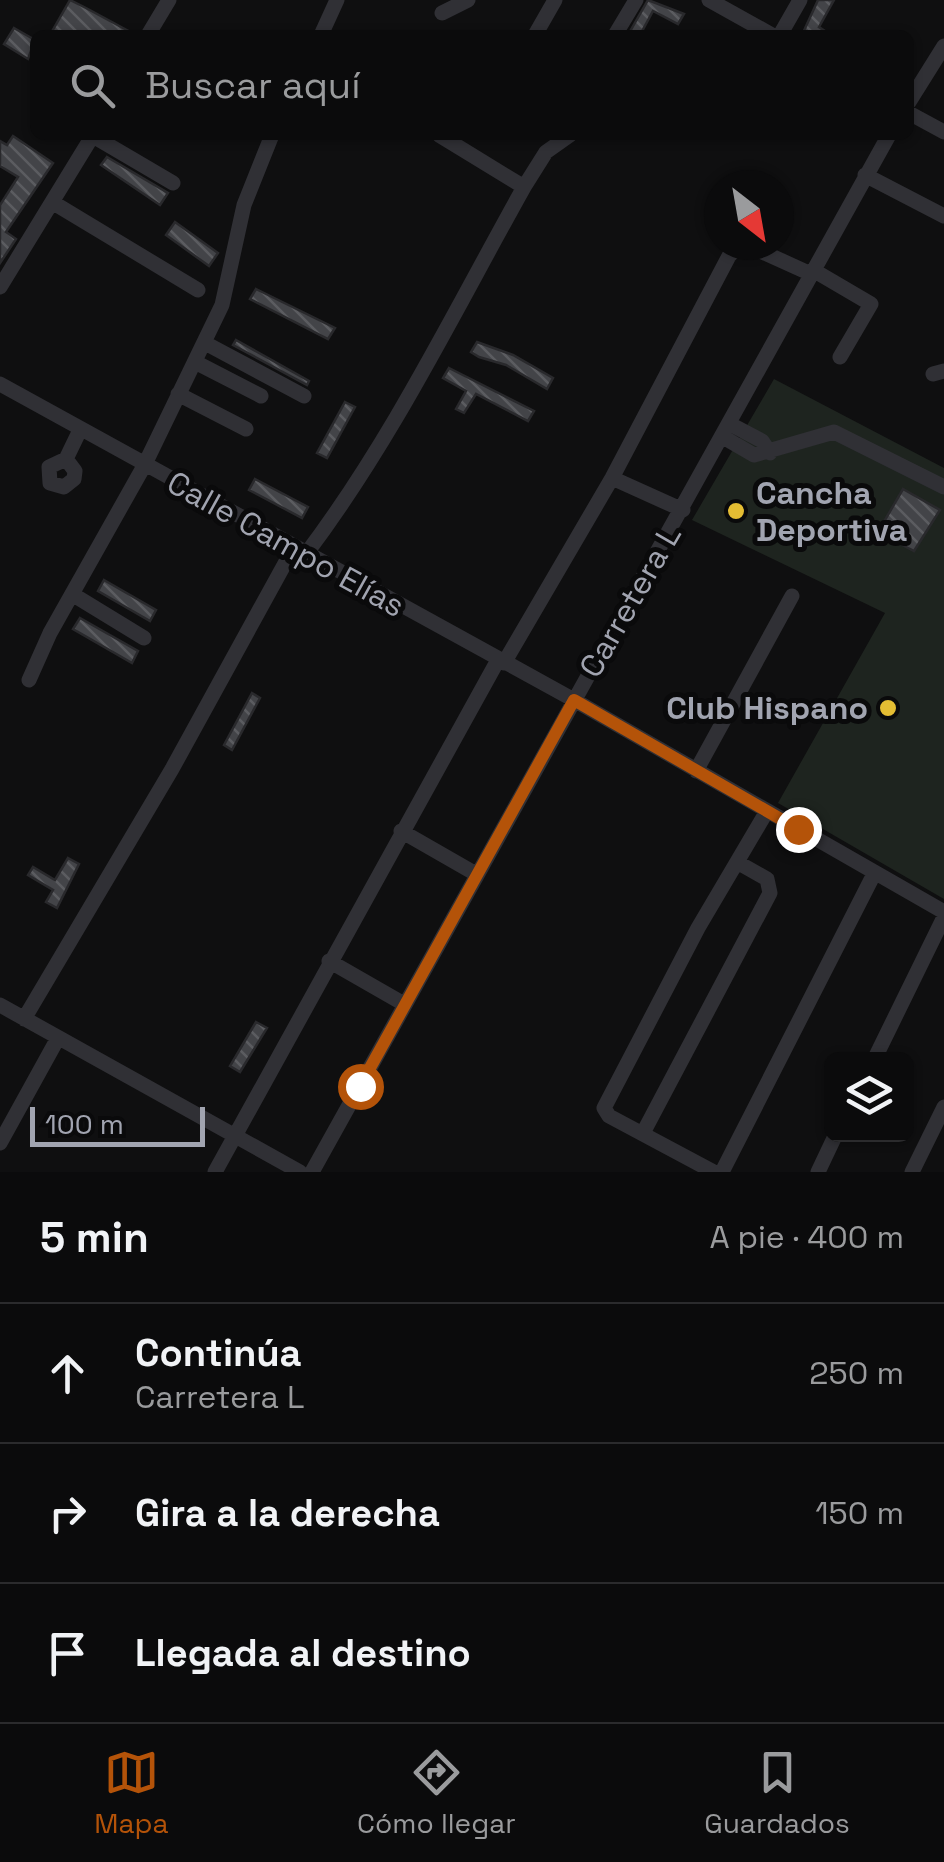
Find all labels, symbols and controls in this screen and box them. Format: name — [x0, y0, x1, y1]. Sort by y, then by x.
search box — [30, 30, 914, 140]
icon: search — [65, 58, 120, 113]
text: Buscar aquí — [145, 61, 360, 109]
north arrow — [704, 170, 794, 260]
street label: Calle Campo Elías — [160, 462, 412, 626]
place label: Cancha Deportiva — [756, 473, 907, 550]
marker: Cancha Deportiva — [725, 500, 747, 522]
street label: Carretera L — [570, 518, 690, 684]
place label: Club Hispano — [666, 688, 868, 728]
marker: Club Hispano — [877, 697, 899, 719]
route end — [776, 807, 822, 853]
map controls — [824, 1052, 914, 1142]
button: layers — [824, 1052, 914, 1142]
route start — [338, 1064, 384, 1110]
scale bar — [30, 1102, 205, 1146]
text: 100 m — [45, 1106, 124, 1142]
text: 5 min — [40, 1211, 149, 1264]
text: A pie · 400 m — [709, 1217, 904, 1257]
text: Continúa — [135, 1329, 302, 1377]
icon: ahead — [40, 1346, 95, 1401]
text: 250 m — [809, 1353, 904, 1393]
text: Carretera L — [135, 1377, 305, 1417]
icon: right — [40, 1486, 95, 1541]
text: Gira a la derecha — [135, 1489, 440, 1537]
text: 150 m — [815, 1493, 904, 1533]
icon: arrive — [40, 1626, 95, 1681]
text: Llegada al destino — [135, 1629, 471, 1677]
tab: Mapa — [94, 1745, 169, 1841]
tab: Cómo llegar — [357, 1745, 516, 1841]
tab: Guardados — [704, 1745, 850, 1841]

